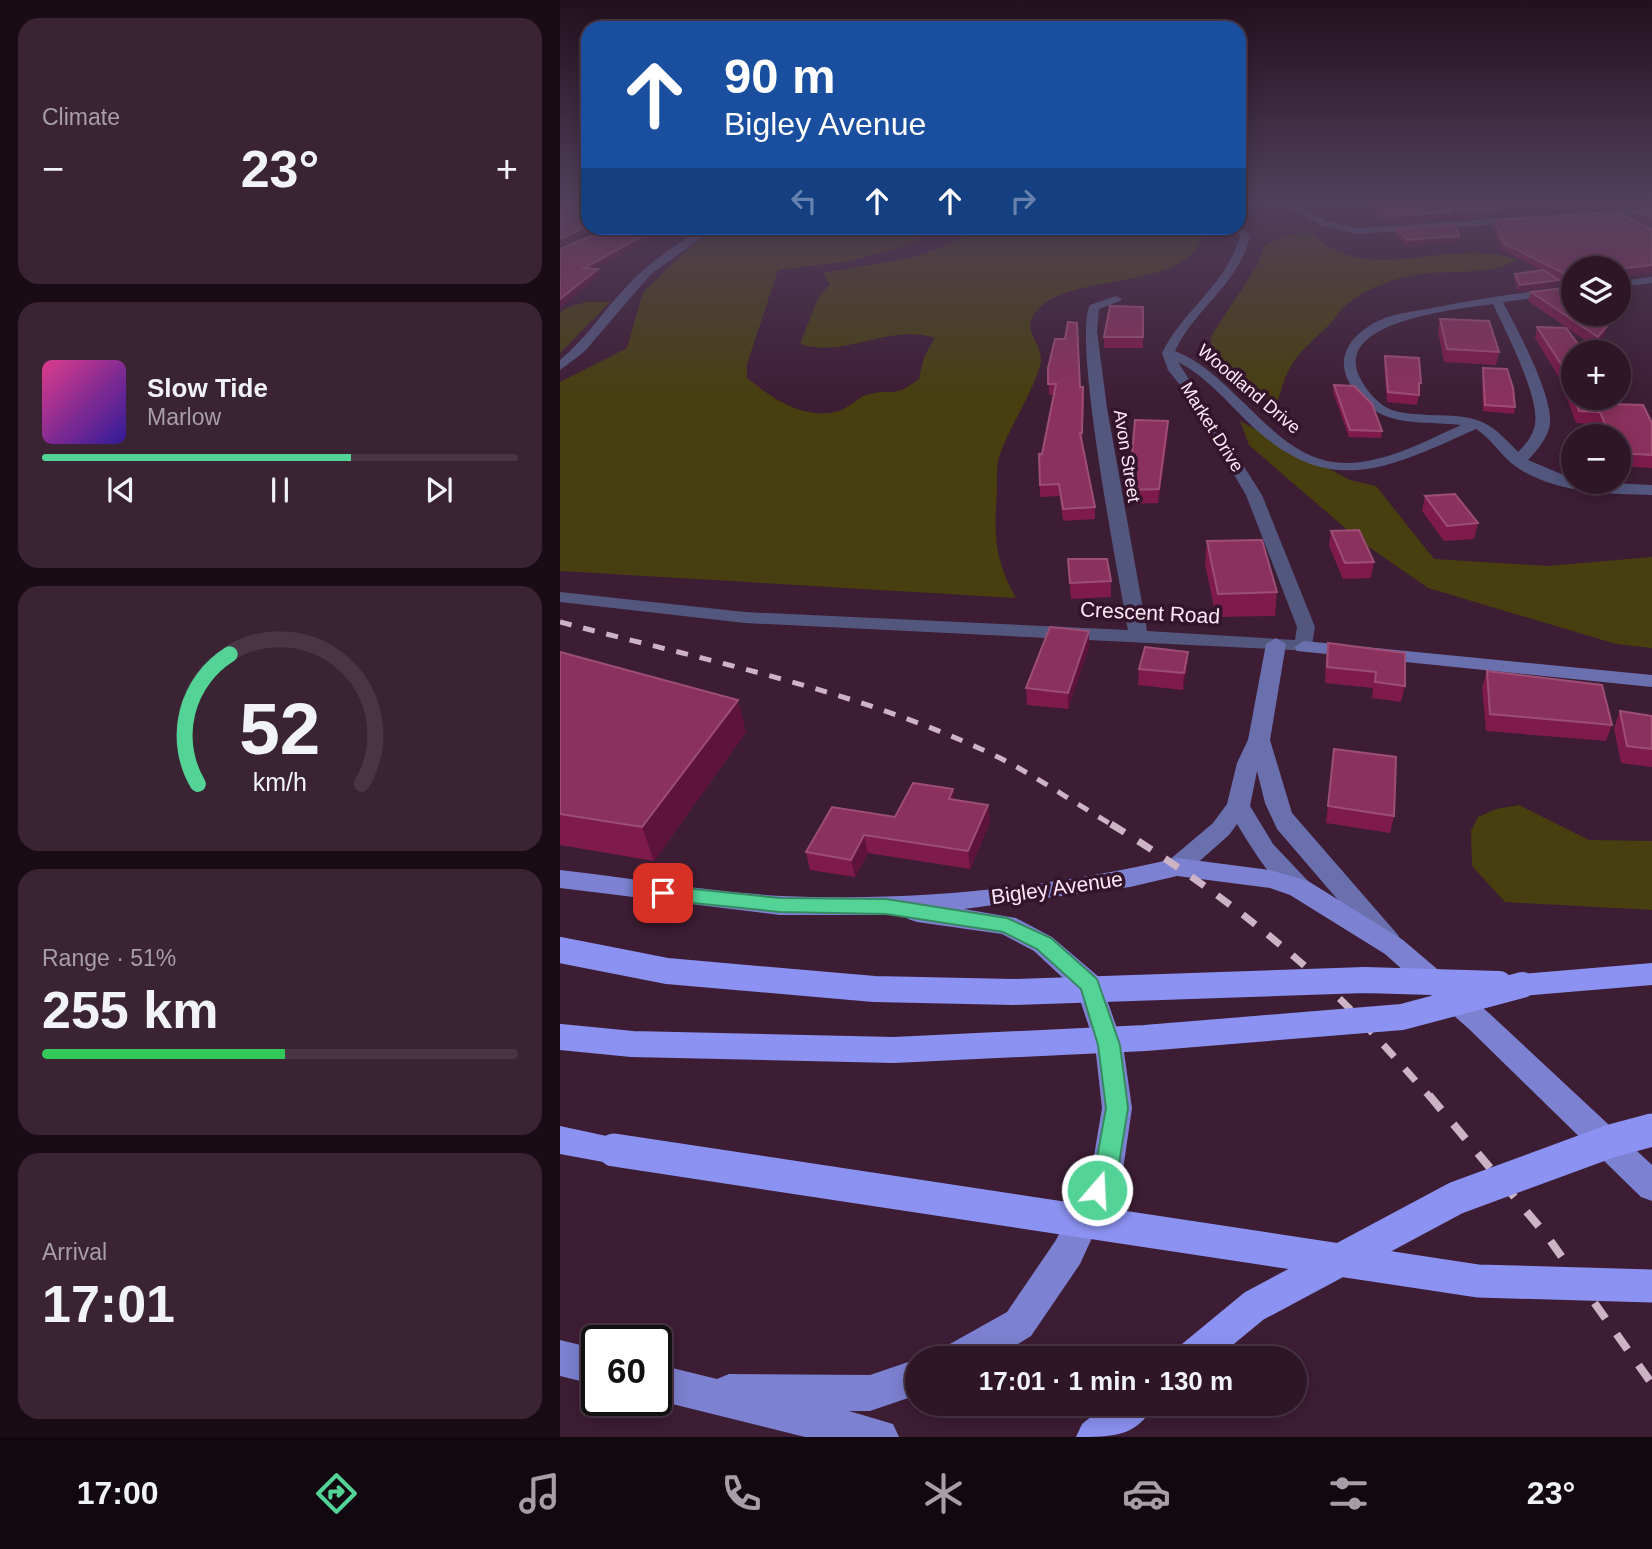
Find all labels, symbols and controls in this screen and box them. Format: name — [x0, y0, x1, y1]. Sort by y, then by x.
icon: ahead — [609, 49, 700, 140]
text: 90 m — [724, 49, 836, 103]
text: Climate — [42, 104, 120, 130]
text: Bigley Avenue — [724, 106, 926, 142]
text: 23° — [241, 140, 319, 198]
text: − — [42, 148, 64, 190]
text: + — [496, 148, 518, 190]
icon: left — [785, 182, 823, 220]
icon: ahead — [858, 182, 896, 220]
icon: ahead — [931, 182, 969, 220]
icon: right — [1004, 182, 1042, 220]
map controls — [1561, 256, 1631, 494]
button: layers — [1561, 256, 1631, 326]
street label: Woodland Drive — [1194, 340, 1304, 438]
button: + — [1561, 340, 1631, 410]
text: Slow Tide — [147, 373, 268, 403]
street label: Market Drive — [1176, 378, 1248, 476]
text: Marlow — [147, 404, 221, 430]
street label: Avon Street — [1110, 408, 1144, 504]
button: − — [1561, 424, 1631, 494]
icon: previous — [102, 471, 140, 509]
icon: pause — [261, 471, 299, 509]
icon: next — [420, 471, 458, 509]
street label: Crescent Road — [1079, 597, 1221, 628]
text: 52 — [240, 689, 320, 770]
text: km/h — [253, 768, 307, 796]
pin — [633, 863, 693, 923]
street label: Bigley Avenue — [990, 867, 1124, 908]
icon: arrive — [644, 874, 682, 912]
text: Range · 51% — [42, 945, 176, 971]
text: 255 km — [42, 981, 218, 1039]
position arrow — [1060, 1153, 1134, 1227]
text: Arrival — [42, 1239, 107, 1265]
text: 17:01 — [42, 1275, 175, 1333]
speed limit sign: 60 — [581, 1325, 672, 1416]
text: 17:01 · 1 min · 130 m — [979, 1366, 1233, 1396]
icon: directions — [312, 1469, 361, 1518]
icon: music — [515, 1469, 564, 1518]
icon: phone — [717, 1469, 766, 1518]
icon: climate — [919, 1469, 968, 1518]
icon: car — [1122, 1469, 1171, 1518]
icon: filters — [1324, 1469, 1373, 1518]
text: 17:00 — [77, 1475, 159, 1511]
text: 23° — [1527, 1475, 1575, 1511]

